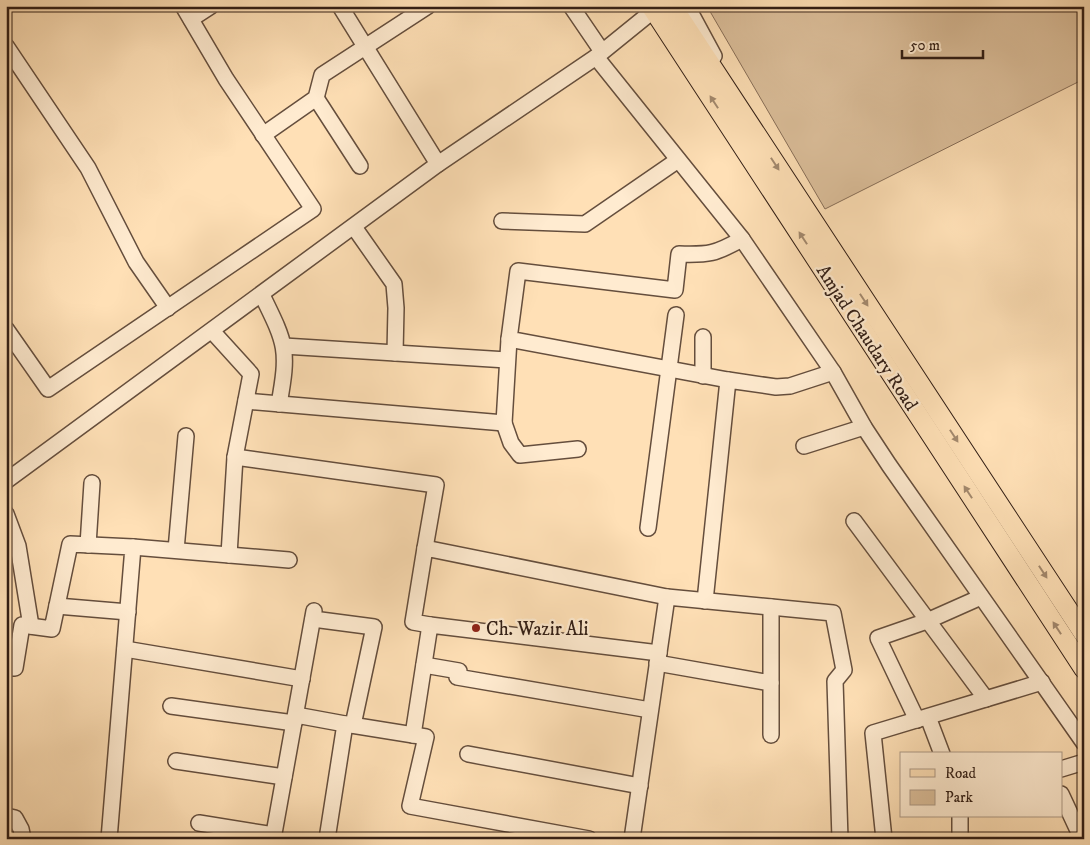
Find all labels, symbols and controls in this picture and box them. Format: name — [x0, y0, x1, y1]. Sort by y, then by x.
scale bar — [902, 28, 984, 60]
text: 50 m — [910, 36, 940, 55]
one-way arrow — [709, 96, 719, 109]
one-way arrow — [770, 158, 780, 171]
one-way arrow — [798, 232, 808, 245]
street label: Amjad Chaudary Road — [811, 261, 923, 416]
one-way arrow — [859, 293, 869, 307]
one-way arrow — [949, 429, 958, 443]
one-way arrow — [964, 485, 973, 498]
one-way arrow — [1038, 565, 1048, 578]
place label: Ch. Wazir Ali — [486, 618, 589, 641]
one-way arrow — [1052, 621, 1062, 635]
marker: Ch. Wazir Ali — [470, 622, 482, 634]
legend — [900, 752, 1062, 818]
text: Road — [945, 764, 977, 783]
text: Park — [945, 788, 974, 807]

